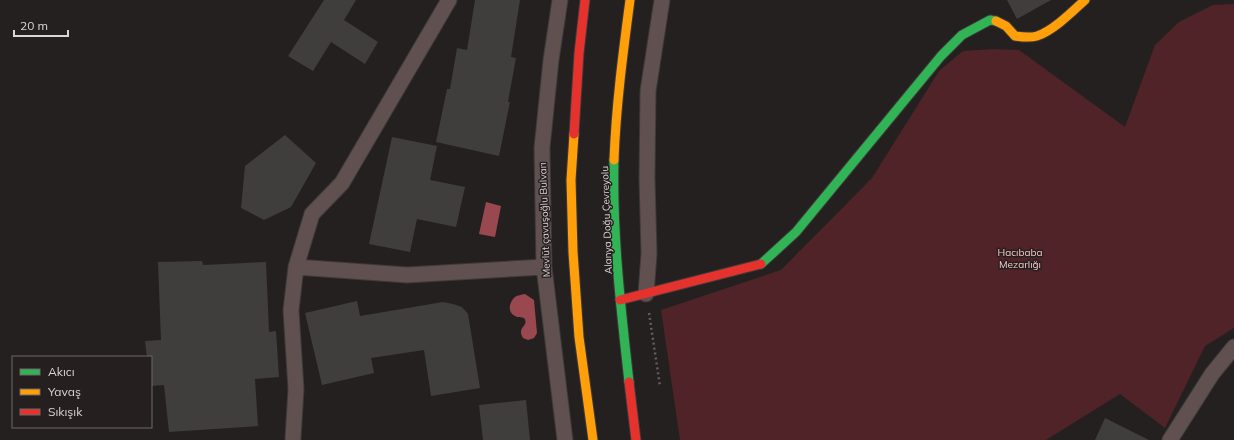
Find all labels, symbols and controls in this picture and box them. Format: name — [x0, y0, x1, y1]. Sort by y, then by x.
scale bar — [14, 12, 68, 38]
text: 20 m — [20, 18, 48, 33]
street label: Mevlüt çavuşoğlu Bulvarı — [536, 162, 553, 278]
street label: Alanya Doğu Çevreyolu — [598, 166, 615, 274]
park label: Hacıbaba Mezarlığı — [998, 246, 1043, 271]
legend — [12, 356, 152, 428]
text: Akıcı — [48, 364, 75, 379]
text: Yavaş — [47, 384, 81, 399]
text: Sıkışık — [48, 404, 83, 419]

